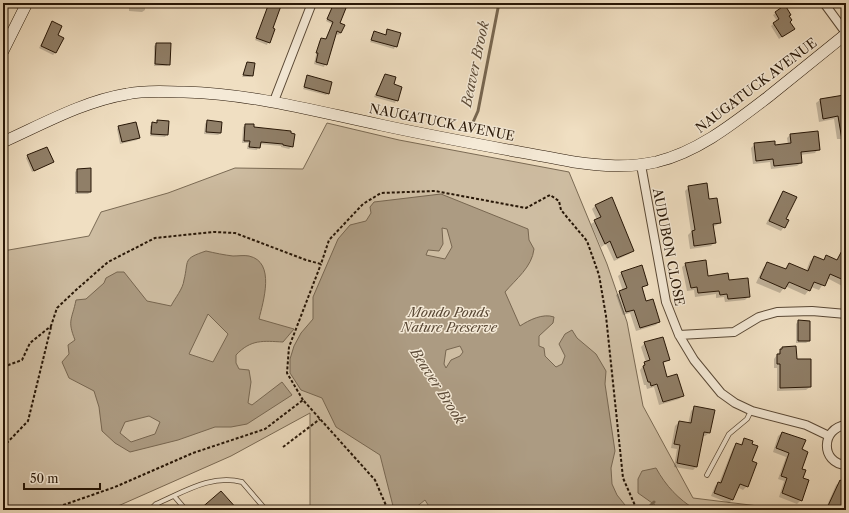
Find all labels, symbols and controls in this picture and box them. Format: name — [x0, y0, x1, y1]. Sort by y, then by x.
water label: Beaver Brook — [457, 19, 493, 110]
street label: NAUGATUCK AVENUE — [692, 34, 820, 136]
street label: NAUGATUCK AVENUE — [368, 100, 516, 144]
street label: AUDUBON CLOSE — [650, 186, 688, 307]
park label: Mondo Ponds Nature Preserve — [400, 304, 498, 335]
water label: Beaver Brook — [406, 344, 470, 428]
scale bar — [24, 465, 100, 491]
text: 50 m — [30, 471, 59, 486]

